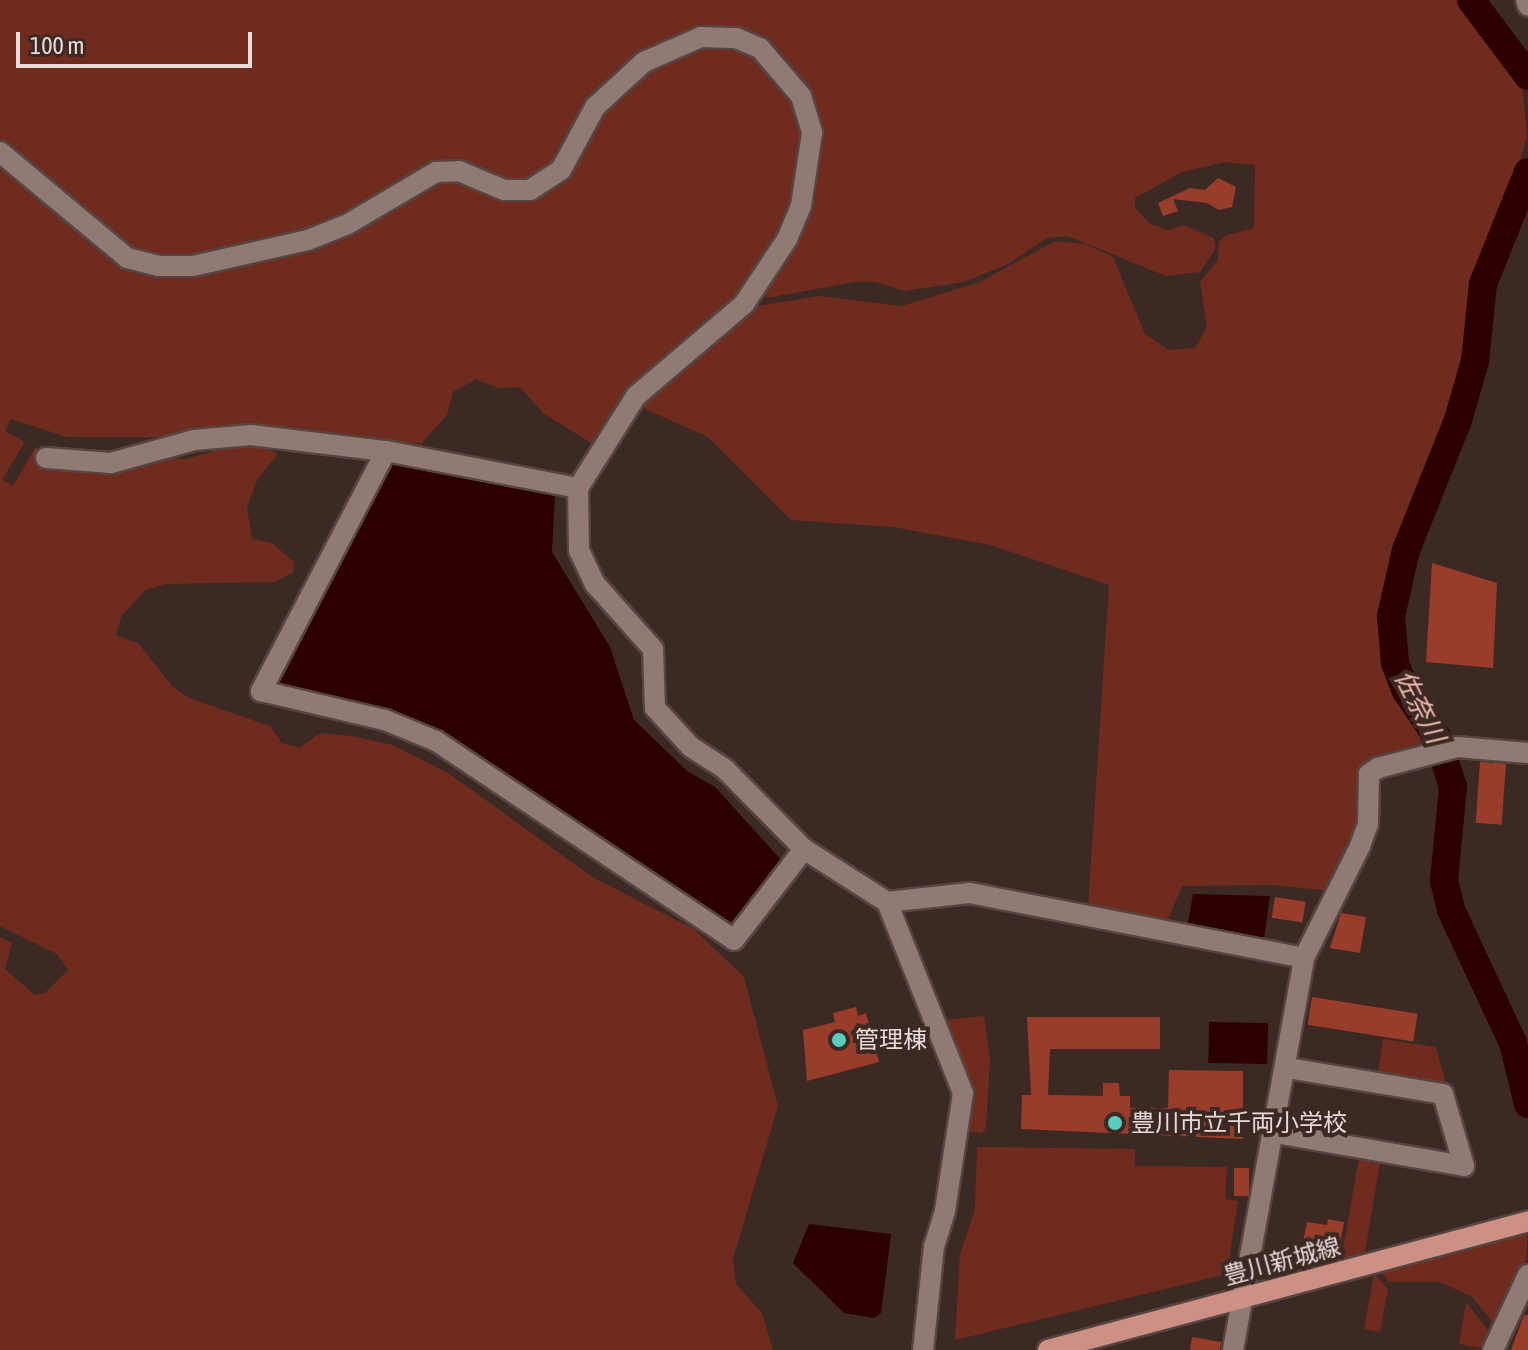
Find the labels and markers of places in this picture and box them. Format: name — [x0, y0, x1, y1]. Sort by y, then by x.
place label: 管理棟 — [855, 1026, 927, 1054]
marker: 管理棟 — [830, 1031, 848, 1049]
place label: 豊川市立千両小学校 — [1131, 1109, 1347, 1137]
marker: 豊川市立千両小学校 — [1106, 1114, 1124, 1132]

